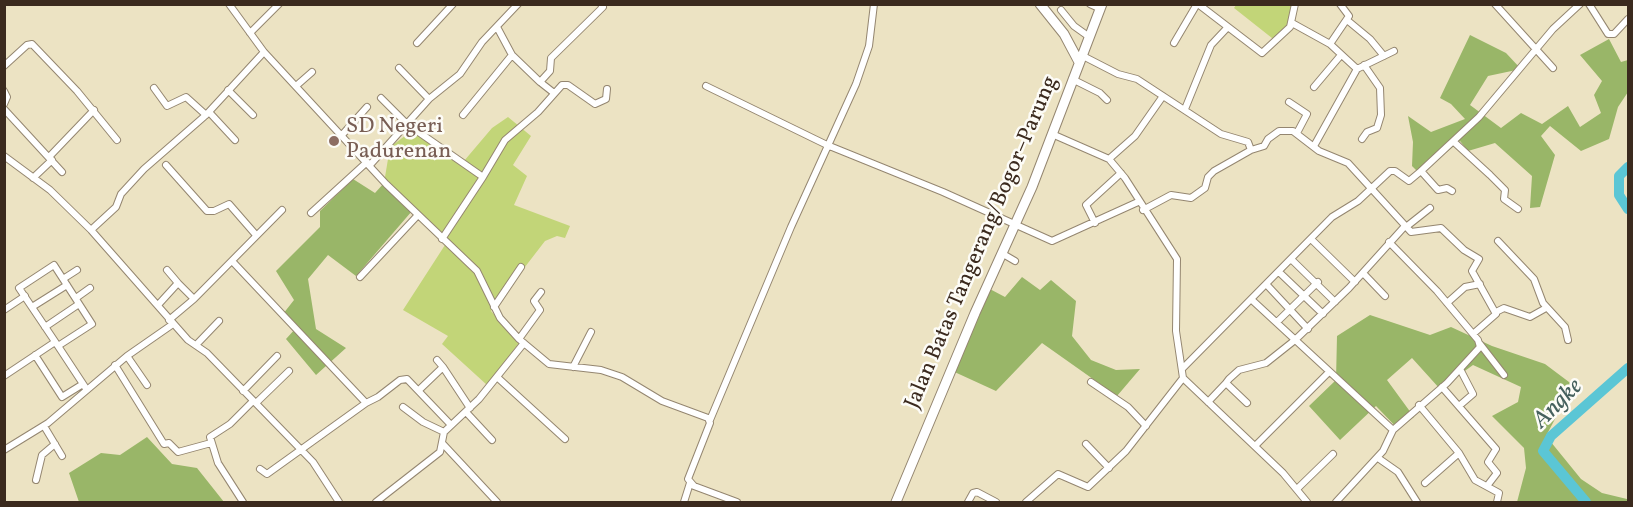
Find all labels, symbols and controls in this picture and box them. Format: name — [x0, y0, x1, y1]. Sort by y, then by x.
street label: Jalan Batas Tangerang/Bogor–Parung — [901, 73, 1065, 413]
place label: SD Negeri Padurenan — [346, 115, 451, 166]
marker: SD Negeri Padurenan — [327, 134, 341, 148]
water label: Angke — [1528, 374, 1590, 436]

